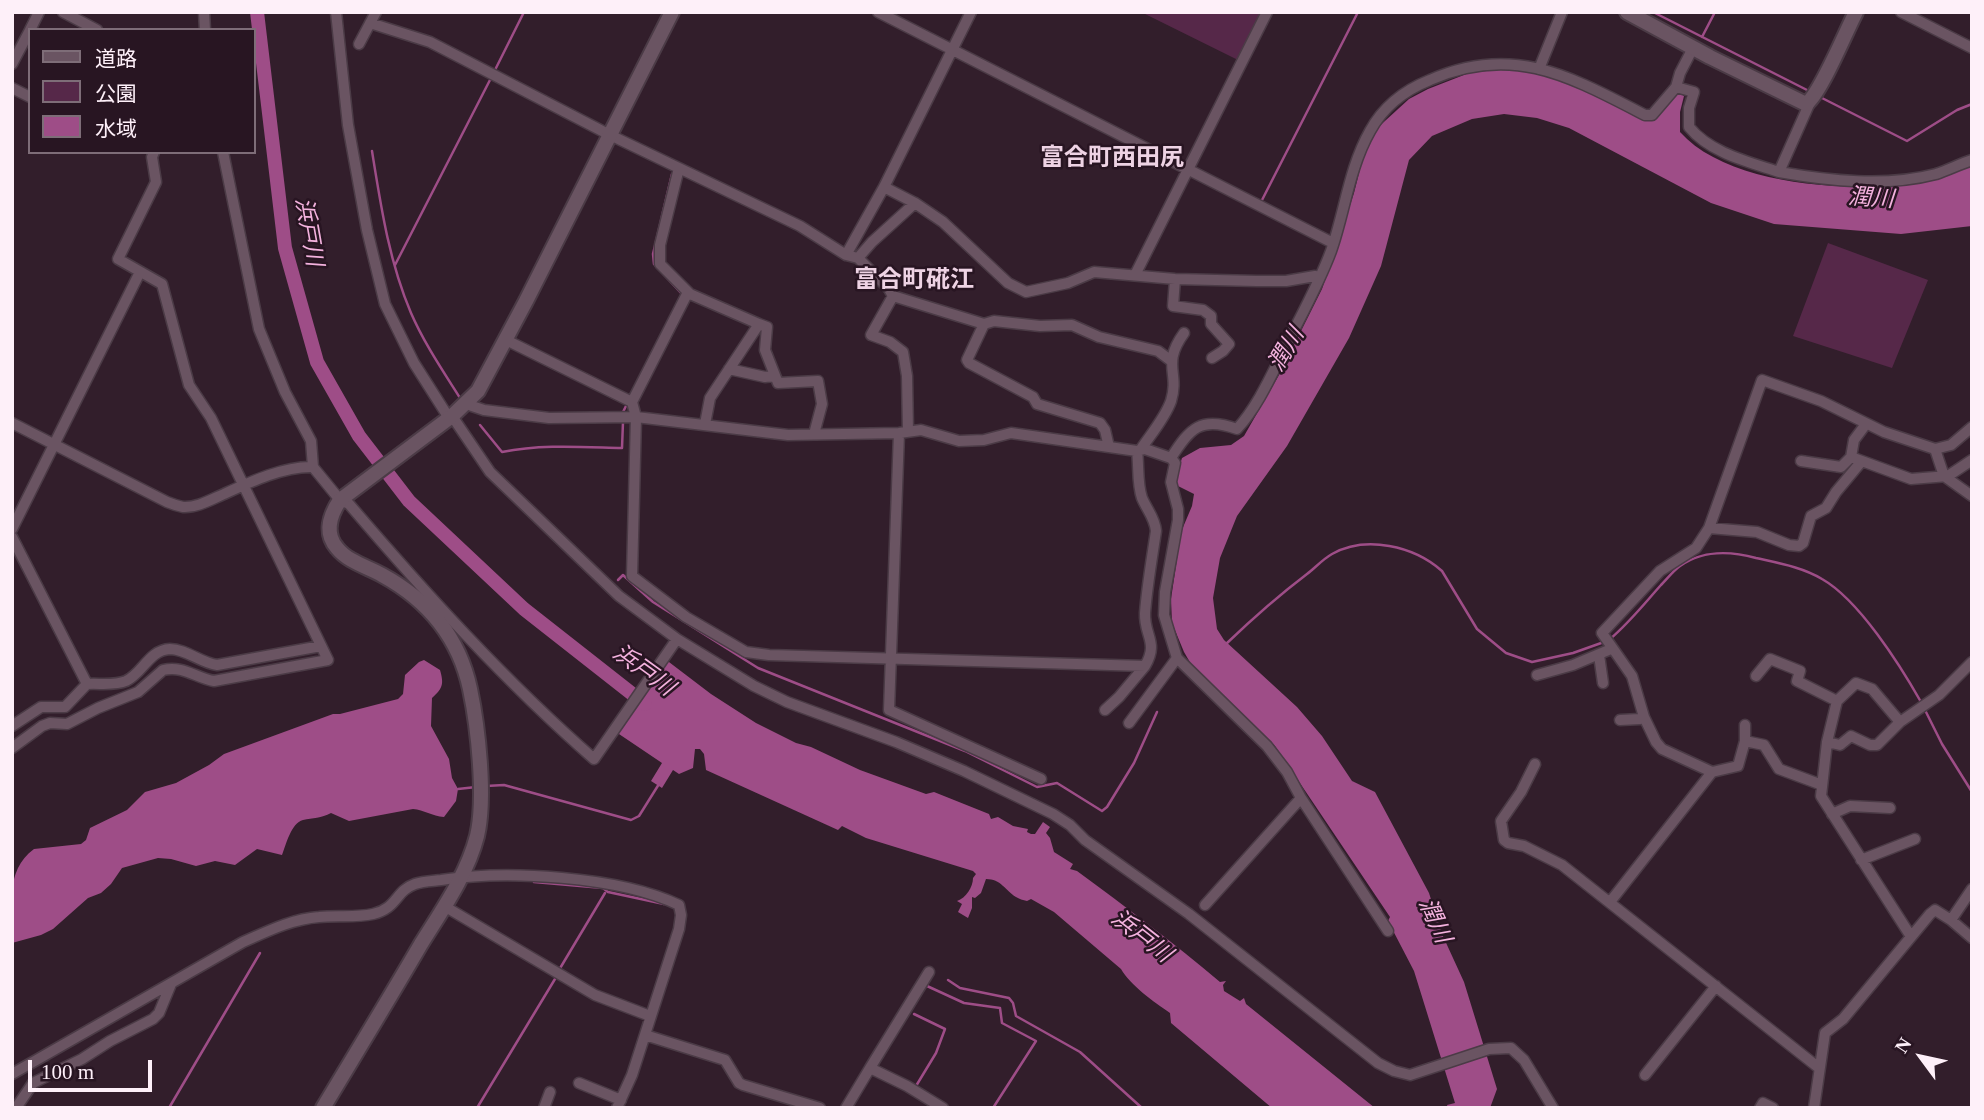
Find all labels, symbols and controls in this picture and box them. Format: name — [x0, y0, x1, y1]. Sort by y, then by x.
legend — [28, 28, 256, 154]
text: 道路 — [95, 47, 137, 71]
text: 公園 — [95, 82, 137, 106]
text: 水域 — [95, 117, 137, 141]
district label: 富合町西田尻 — [1040, 145, 1184, 173]
water label: 潤川 — [1847, 184, 1895, 214]
water label: 浜戸川 — [288, 196, 328, 268]
district label: 富合町硴江 — [854, 267, 974, 295]
water label: 潤川 — [1263, 323, 1311, 377]
water label: 浜戸川 — [607, 640, 679, 702]
water label: 潤川 — [1412, 894, 1456, 948]
water label: 浜戸川 — [1105, 905, 1177, 969]
north arrow — [1886, 1022, 1956, 1092]
text: N — [1890, 1034, 1916, 1057]
scale bar — [32, 1046, 156, 1090]
text: 100 m — [41, 1060, 94, 1084]

